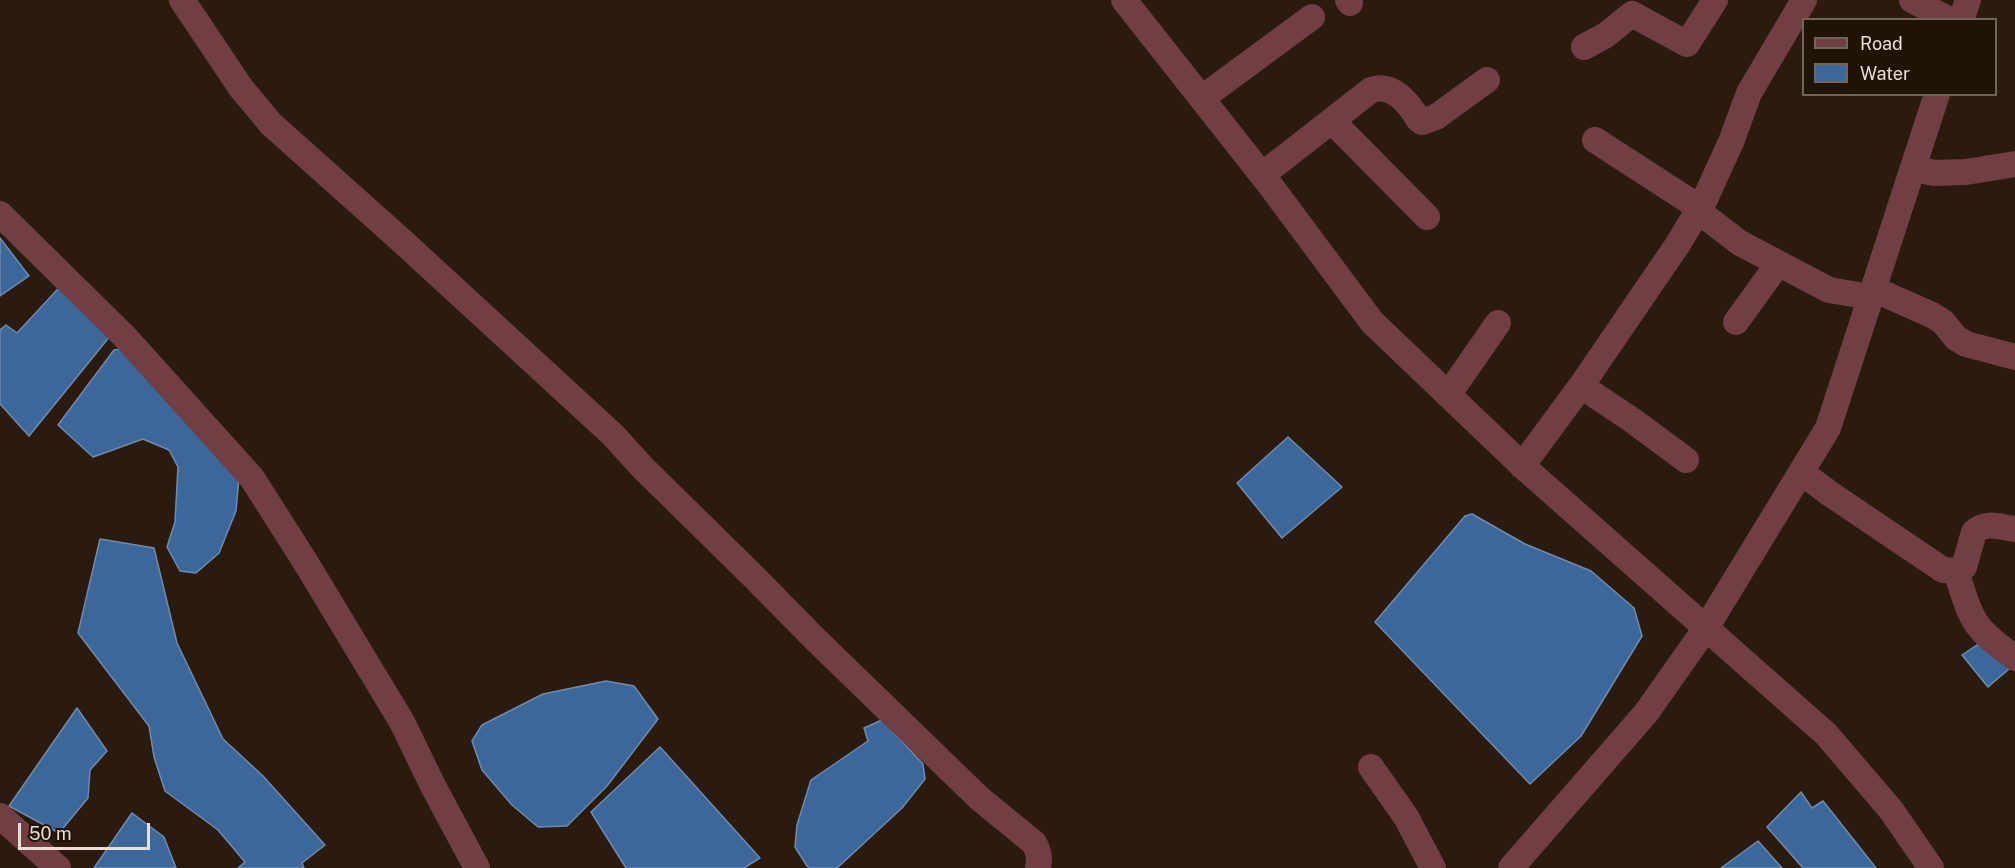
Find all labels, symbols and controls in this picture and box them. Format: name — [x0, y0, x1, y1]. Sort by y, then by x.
legend — [1802, 18, 1997, 96]
text: Road — [1860, 33, 1903, 54]
text: Water — [1860, 63, 1910, 84]
scale bar — [21, 811, 153, 849]
text: 50 m — [29, 823, 72, 844]

